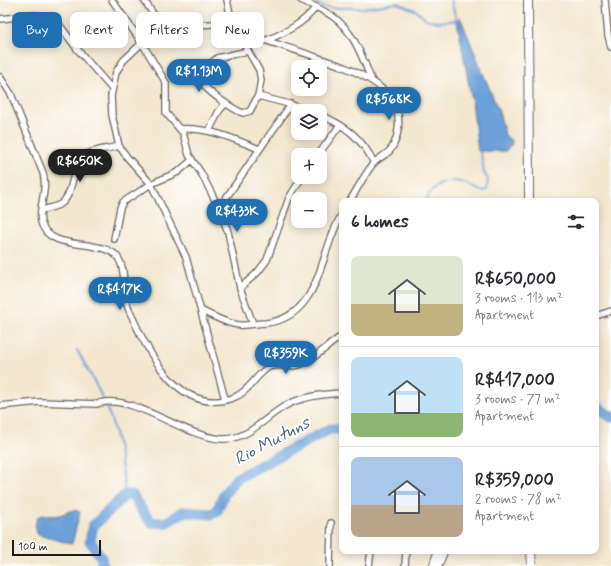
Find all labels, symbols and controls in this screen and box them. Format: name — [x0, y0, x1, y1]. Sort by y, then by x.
chip: Buy — [12, 12, 62, 48]
chip: Rent — [70, 12, 128, 48]
chip: Filters — [136, 12, 203, 48]
chip: New — [211, 12, 264, 48]
pin: R$1.13M — [162, 59, 236, 93]
map controls — [291, 60, 327, 228]
button: locate — [291, 60, 327, 96]
text: R$1.13M — [176, 63, 222, 80]
pin: R$568K — [356, 87, 422, 121]
text: R$568K — [366, 91, 412, 108]
button: layers — [291, 104, 327, 140]
button: + — [291, 148, 327, 184]
pin: R$650K — [47, 149, 113, 183]
text: R$650K — [57, 153, 103, 170]
button: − — [291, 192, 327, 228]
pin: R$433K — [204, 199, 270, 233]
text: R$433K — [216, 203, 258, 220]
text: 6 homes — [351, 211, 409, 233]
icon: filters — [565, 211, 587, 233]
text: R$650,000 — [475, 268, 556, 290]
icon: home — [383, 272, 431, 320]
pin: R$417K — [87, 277, 153, 311]
text: R$417K — [98, 281, 142, 298]
text: 3 rooms · 113 m² — [475, 290, 563, 307]
text: Apartment — [475, 307, 534, 324]
pin: R$359K — [253, 341, 319, 375]
text: R$359K — [264, 345, 308, 362]
text: R$417,000 — [475, 369, 555, 391]
icon: home — [383, 373, 431, 421]
text: 3 rooms · 77 m² — [475, 391, 561, 408]
text: Apartment — [475, 408, 534, 425]
water label: Rio Mutuns — [230, 411, 315, 470]
text: R$359,000 — [475, 469, 554, 491]
icon: home — [383, 473, 431, 521]
text: 2 rooms · 78 m² — [475, 491, 562, 508]
text: Apartment — [475, 508, 534, 525]
scale bar — [12, 538, 101, 557]
text: 100 m — [18, 540, 48, 554]

